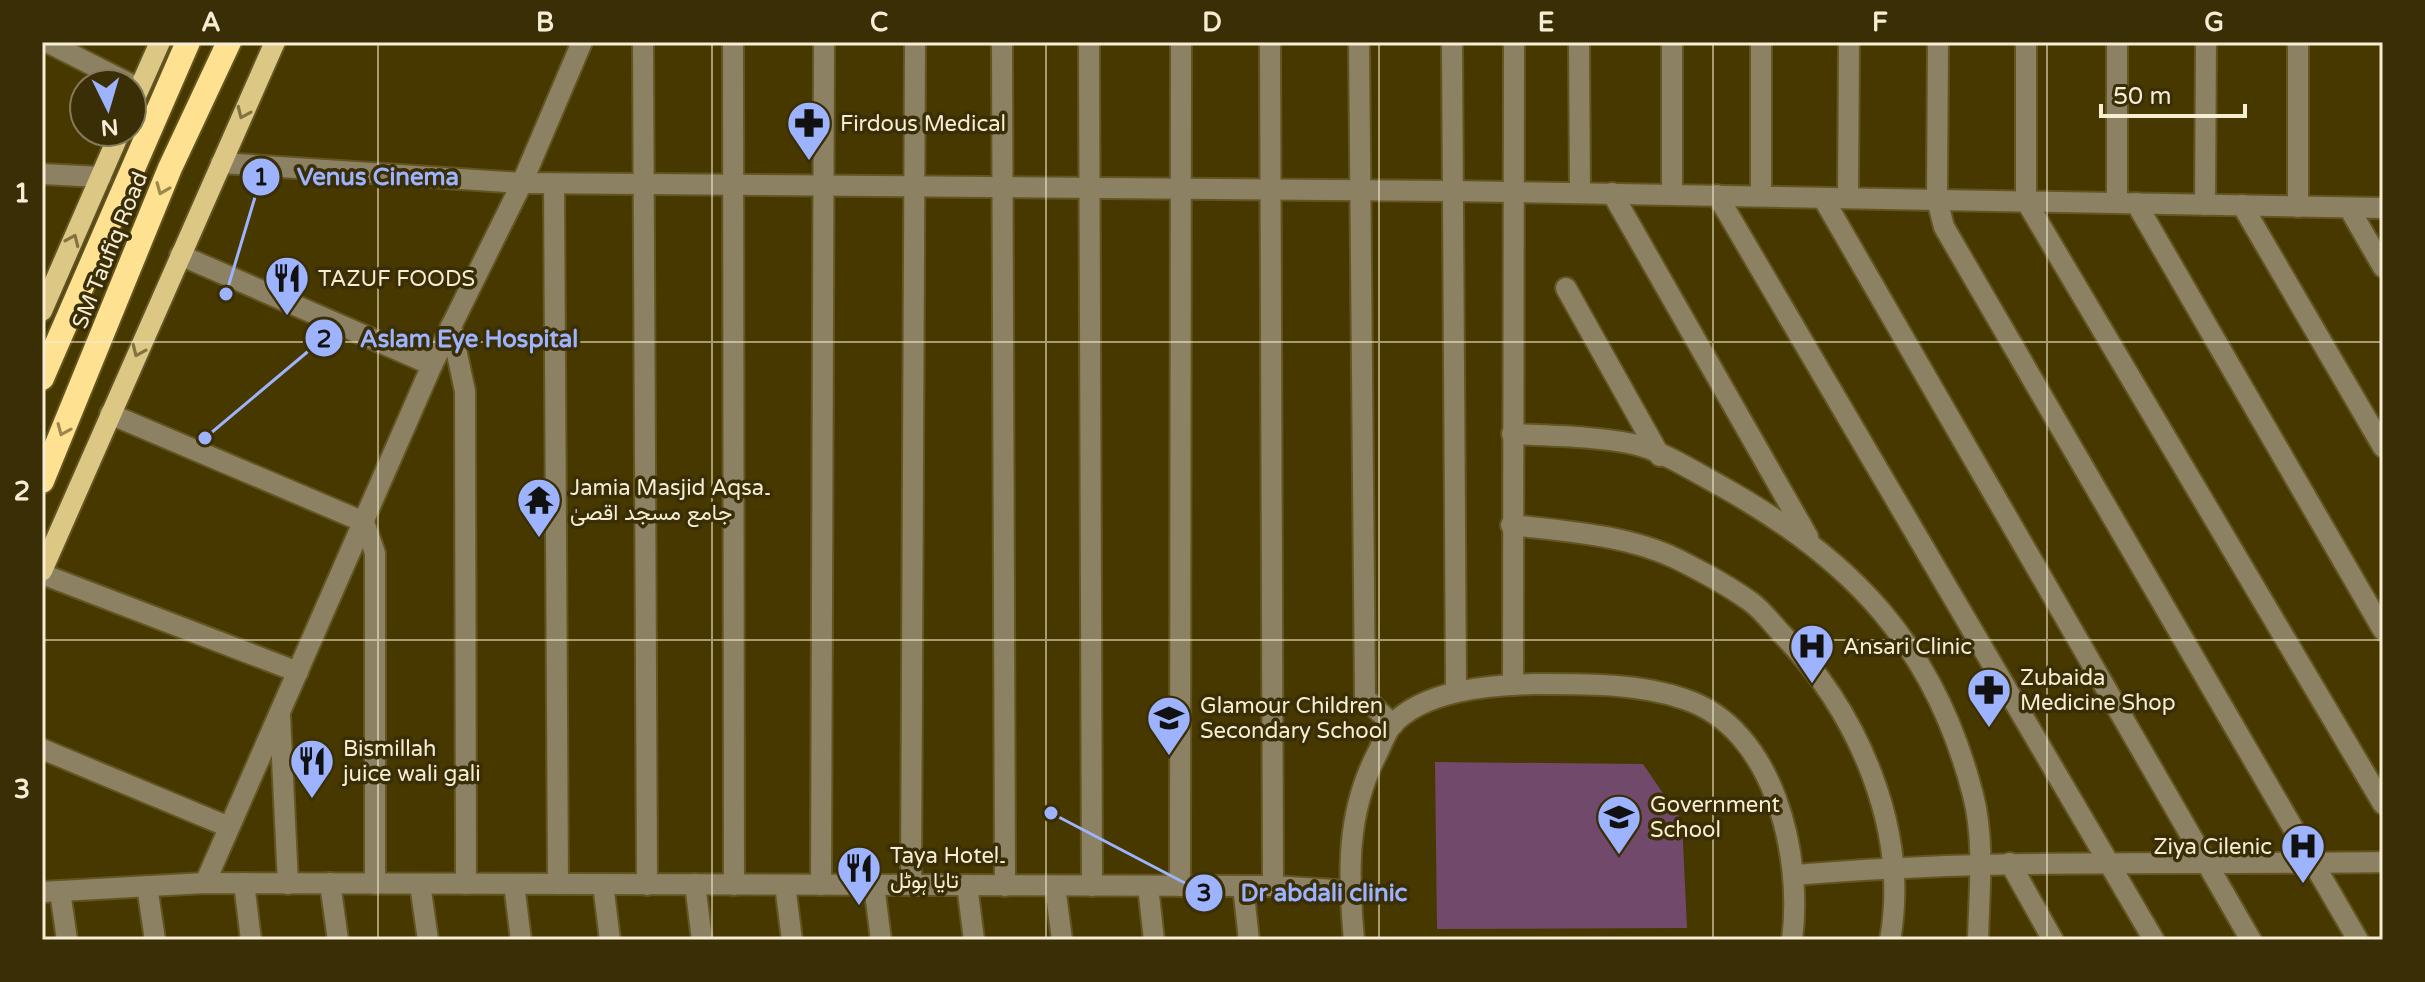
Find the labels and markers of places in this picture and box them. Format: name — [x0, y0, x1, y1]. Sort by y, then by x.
pharmacy icon: Firdous Medical — [785, 99, 833, 162]
place label: Firdous Medical — [840, 111, 1006, 137]
callout: Venus Cinema — [241, 153, 475, 201]
restaurant icon: TAZUF FOODS — [263, 254, 311, 317]
place label: TAZUF FOODS — [318, 266, 475, 292]
callout: Aslam Eye Hospital — [304, 314, 594, 362]
place label: Jamia Masjid Aqsa۔ جامع مسجد اقصیٰ — [570, 475, 771, 527]
temple icon: Jamia Masjid Aqsa۔ جامع مسجد اقصیٰ — [515, 476, 563, 539]
hospital icon: Ansari Clinic — [1788, 622, 1836, 685]
place label: Ansari Clinic — [1843, 634, 1972, 660]
place label: Zubaida Medicine Shop — [2020, 665, 2176, 716]
pharmacy icon: Zubaida Medicine Shop — [1965, 666, 2013, 729]
place label: Glamour Children Secondary School — [1200, 693, 1388, 744]
school or university icon: Glamour Children Secondary School — [1145, 694, 1193, 757]
place label: Bismillah juice wali gali — [342, 736, 481, 787]
restaurant icon: Bismillah juice wali gali — [288, 737, 336, 800]
place label: Government School — [1650, 792, 1780, 843]
school or university icon: Government School — [1595, 793, 1643, 856]
hospital icon: Ziya Cilenic — [2279, 822, 2327, 885]
place label: Ziya Cilenic — [2153, 834, 2272, 860]
place label: Taya Hotel۔ تایا ہوٹل — [890, 843, 1006, 895]
restaurant icon: Taya Hotel۔ تایا ہوٹل — [835, 844, 883, 907]
callout: Dr abdali clinic — [1184, 869, 1423, 917]

